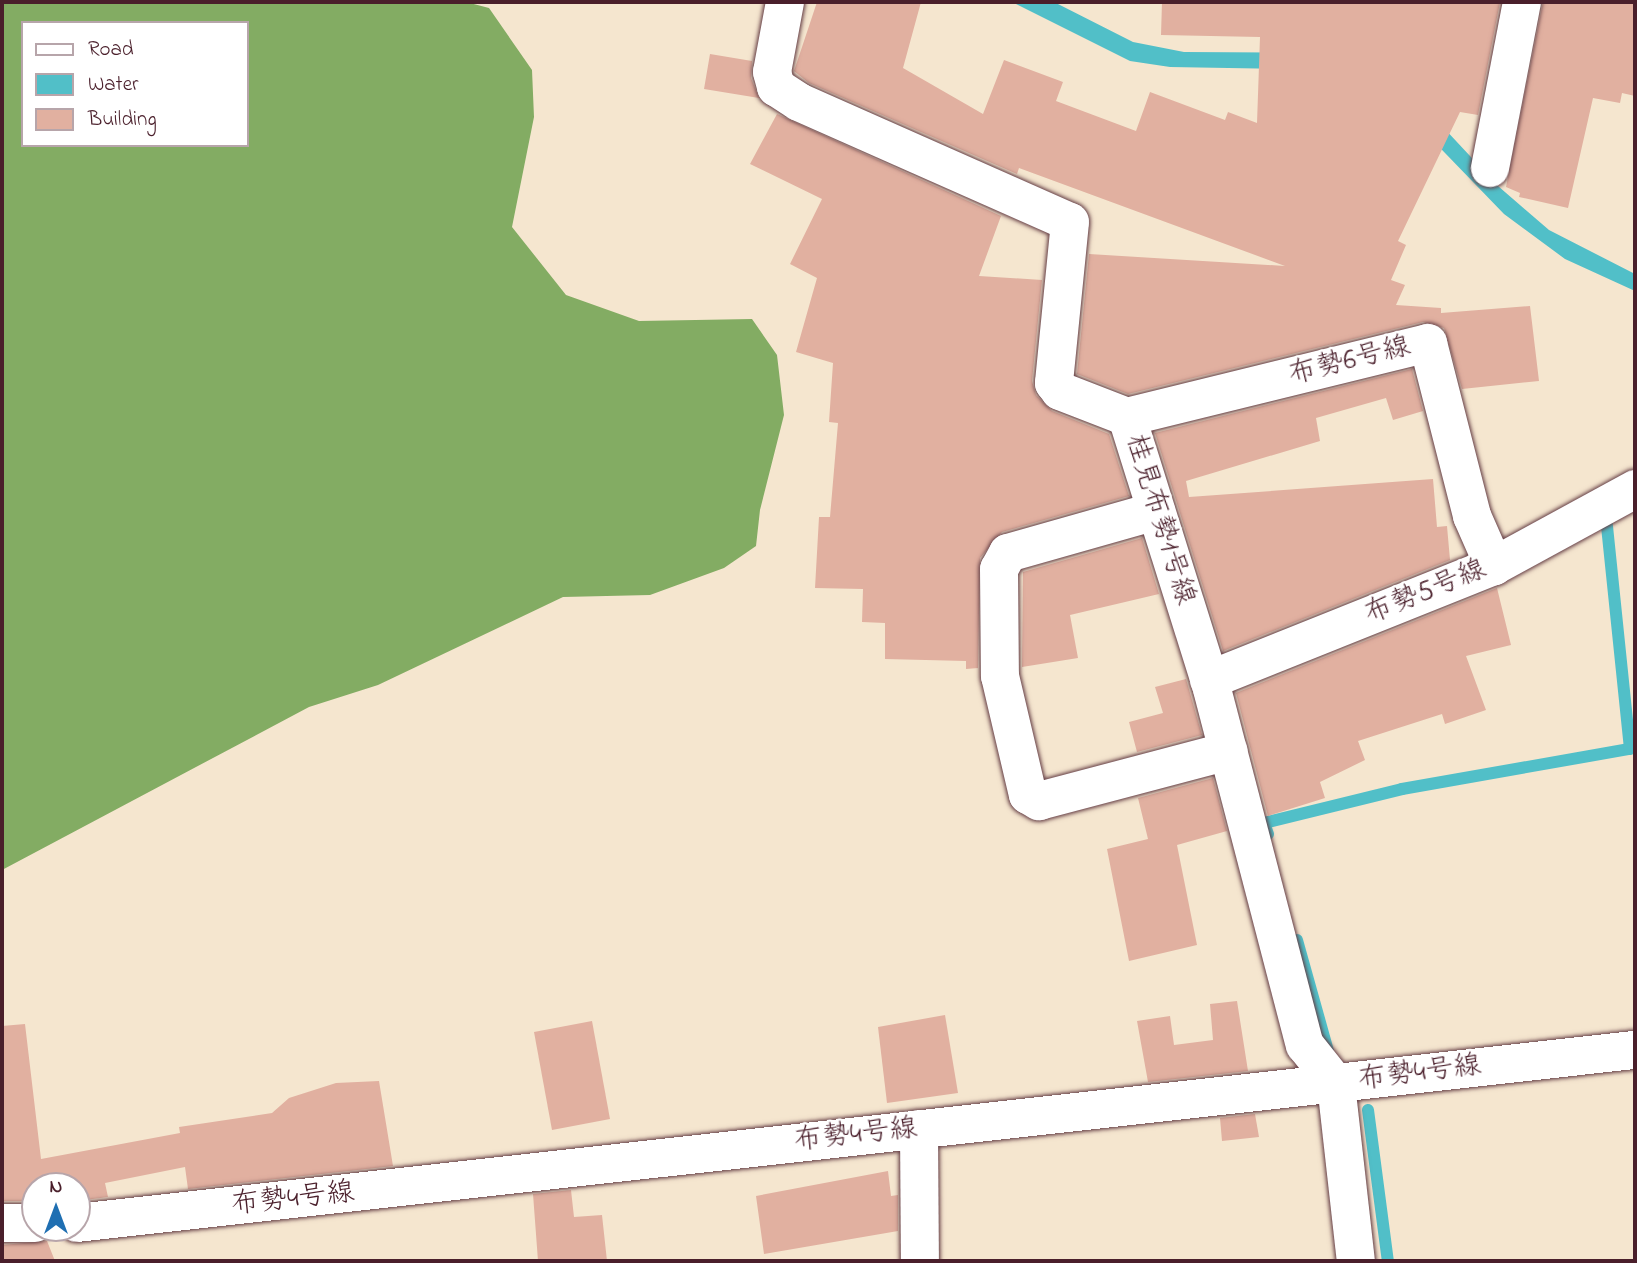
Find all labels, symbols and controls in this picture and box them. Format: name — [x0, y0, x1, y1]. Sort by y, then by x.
legend — [21, 21, 248, 147]
text: Road — [88, 35, 134, 65]
text: Water — [88, 70, 139, 100]
text: Building — [88, 105, 157, 135]
street label: 布勢6号線 — [1286, 331, 1414, 393]
street label: 桂見布勢1号線 — [1117, 431, 1201, 609]
street label: 布勢5号線 — [1360, 553, 1492, 633]
street label: 布勢4号線 — [1357, 1050, 1483, 1098]
street label: 布勢4号線 — [793, 1113, 919, 1159]
north arrow — [21, 1172, 91, 1242]
text: N — [50, 1174, 62, 1201]
street label: 布勢4号線 — [230, 1177, 356, 1223]

